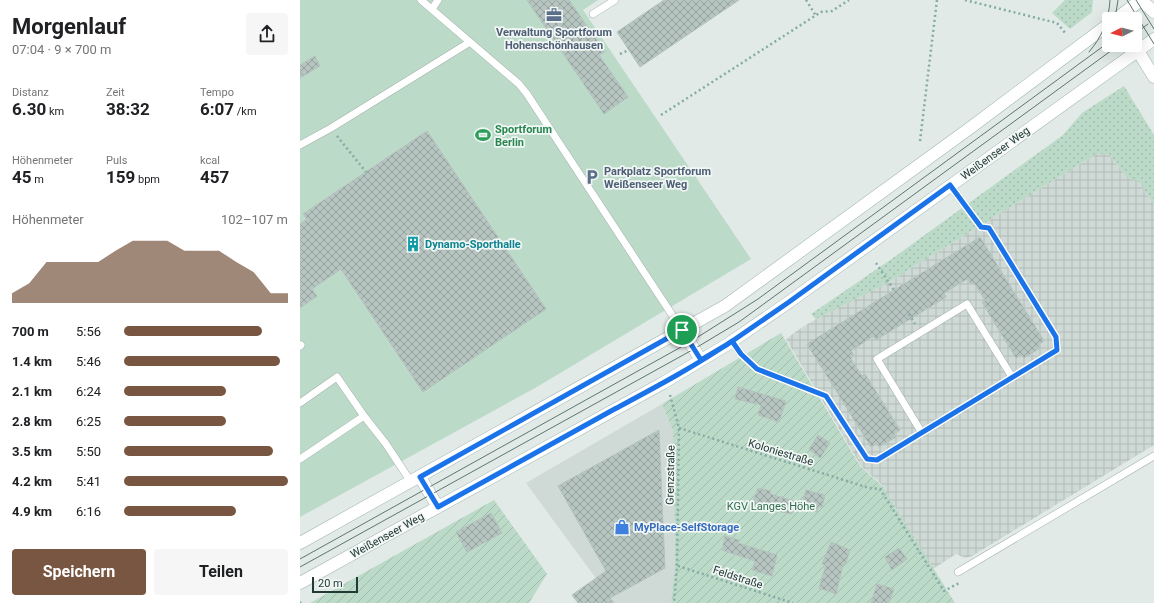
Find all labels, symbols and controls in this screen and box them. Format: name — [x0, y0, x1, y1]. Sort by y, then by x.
office icon: Verwaltung Sportforum Hohenschönhausen — [545, 6, 563, 24]
north arrow — [1102, 12, 1142, 52]
map controls — [1102, 12, 1142, 52]
button: share — [246, 13, 288, 55]
text: Morgenlauf — [12, 14, 126, 39]
place label: Verwaltung Sportforum Hohenschönhausen — [496, 26, 612, 52]
text: 07:04 · 9 × 700 m — [12, 42, 111, 57]
text: Distanz — [12, 86, 49, 99]
text: Zeit — [106, 86, 125, 99]
text: Tempo — [200, 86, 234, 99]
text: 6.30 — [12, 99, 46, 119]
text: 38:32 — [106, 99, 150, 119]
text: 6:07 — [200, 99, 234, 119]
text: km — [46, 105, 64, 118]
text: /km — [234, 105, 257, 118]
place label: Sportforum Berlin — [495, 123, 552, 149]
street label: Weißenseer Weg — [958, 124, 1032, 183]
sports icon: Sportforum Berlin — [474, 126, 492, 144]
text: Höhenmeter — [12, 154, 73, 167]
text: Puls — [106, 154, 127, 167]
text: kcal — [200, 154, 220, 167]
place label: Parkplatz Sportforum Weißenseer Weg — [604, 165, 711, 191]
text: 45 — [12, 167, 32, 187]
text: 159 — [106, 167, 135, 187]
text: 457 — [200, 167, 229, 187]
parking icon: Parkplatz Sportforum Weißenseer Weg — [583, 168, 601, 186]
text: m — [32, 173, 44, 186]
text: bpm — [135, 173, 160, 186]
text: Höhenmeter — [12, 212, 84, 227]
text: 102–107 m — [221, 212, 288, 227]
building icon: Dynamo-Sporthalle — [404, 235, 422, 253]
place label: Dynamo-Sporthalle — [425, 238, 521, 251]
pin — [665, 313, 699, 347]
icon: arrive — [671, 319, 693, 341]
text: 700 m — [12, 324, 49, 339]
text: 5:56 — [76, 324, 101, 339]
text: 1.4 km — [12, 354, 52, 369]
text: 5:46 — [76, 354, 101, 369]
text: 2.1 km — [12, 384, 52, 399]
text: 6:24 — [76, 384, 101, 399]
text: 2.8 km — [12, 414, 52, 429]
text: 6:25 — [76, 414, 101, 429]
street label: Koloniestraße — [747, 436, 815, 469]
text: 3.5 km — [12, 444, 52, 459]
text: 5:50 — [76, 444, 101, 459]
street label: Grenzstraße — [663, 445, 678, 505]
text: 4.2 km — [12, 474, 52, 489]
text: 5:41 — [76, 474, 101, 489]
park label: KGV Langes Höhe — [727, 500, 815, 513]
text: 4.9 km — [12, 504, 52, 519]
text: 6:16 — [76, 504, 101, 519]
street label: Weißenseer Weg — [348, 510, 426, 561]
shop icon: MyPlace-SelfStorage — [613, 518, 631, 536]
place label: MyPlace-SelfStorage — [634, 521, 739, 534]
button: Speichern — [12, 549, 146, 595]
button: Teilen — [154, 549, 288, 595]
street label: Feldstraße — [711, 563, 765, 592]
scale bar — [312, 575, 358, 594]
text: 20 m — [318, 577, 343, 590]

